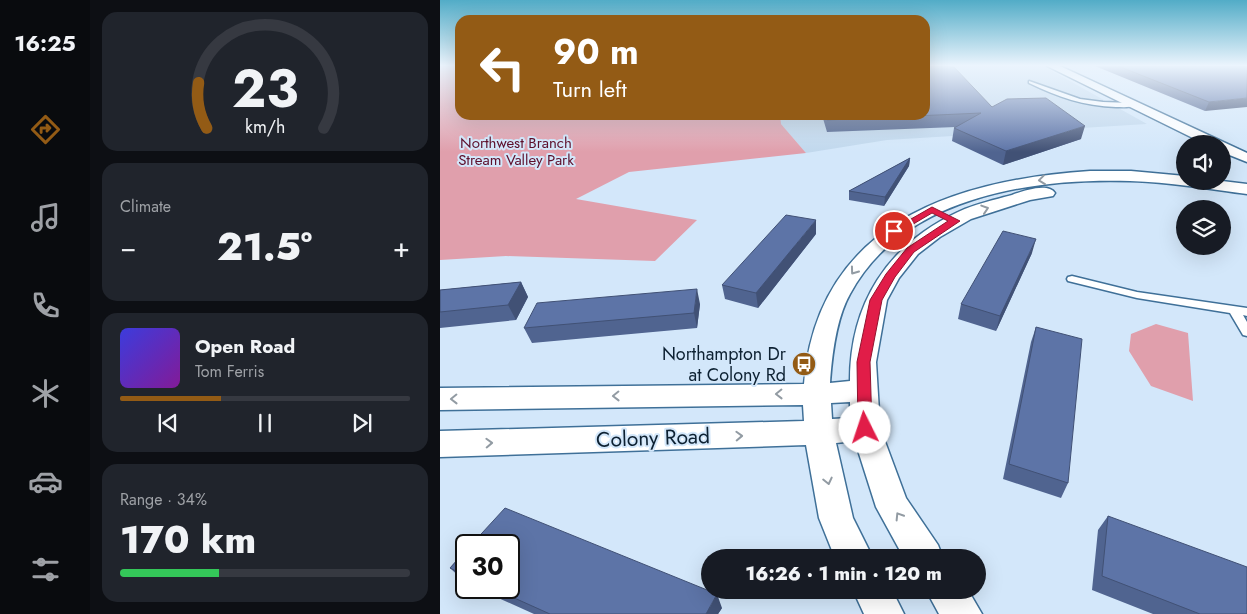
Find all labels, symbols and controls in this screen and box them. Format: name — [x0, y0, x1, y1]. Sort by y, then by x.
text: 16:25 — [14, 27, 76, 59]
text: 90 m — [553, 27, 639, 77]
icon: left — [470, 35, 535, 100]
text: 23 — [232, 51, 298, 127]
text: Turn left — [553, 73, 627, 105]
icon: directions — [28, 112, 63, 147]
text: km/h — [245, 114, 285, 140]
park label: Northwest Branch Stream Valley Park — [458, 132, 574, 171]
map controls — [1176, 135, 1231, 255]
button: sound — [1176, 135, 1231, 190]
one-way arrow — [1037, 174, 1045, 185]
text: Climate — [120, 195, 171, 218]
icon: music — [28, 200, 63, 235]
button: layers — [1176, 200, 1231, 255]
one-way arrow — [980, 204, 989, 214]
pin — [873, 210, 915, 252]
icon: arrive — [880, 217, 908, 245]
text: 21.5° — [217, 219, 312, 274]
text: − — [120, 227, 137, 268]
text: + — [393, 227, 410, 268]
one-way arrow — [851, 266, 860, 275]
icon: phone — [28, 288, 63, 323]
text: Open Road — [195, 333, 295, 360]
place label: Northampton Dr at Colony Rd — [662, 341, 787, 388]
bus stop icon: Northampton Dr at Colony Rd — [791, 351, 817, 377]
text: Tom Ferris — [195, 360, 264, 383]
icon: climate — [28, 376, 63, 411]
one-way arrow — [774, 389, 782, 399]
one-way arrow — [612, 391, 620, 402]
one-way arrow — [449, 394, 457, 404]
position arrow — [838, 401, 890, 453]
icon: previous — [154, 409, 182, 437]
icon: pause — [251, 409, 279, 437]
icon: next — [348, 409, 376, 437]
street label: Colony Road — [596, 421, 710, 455]
one-way arrow — [735, 430, 743, 441]
one-way arrow — [485, 438, 493, 448]
icon: car — [28, 464, 63, 499]
one-way arrow — [822, 477, 833, 485]
text: Range · 34% — [120, 488, 207, 511]
text: 170 km — [120, 512, 256, 567]
one-way arrow — [896, 513, 905, 522]
speed limit sign: 30 — [455, 534, 520, 599]
icon: filters — [28, 552, 63, 587]
text: 16:26 · 1 min · 120 m — [745, 560, 942, 587]

